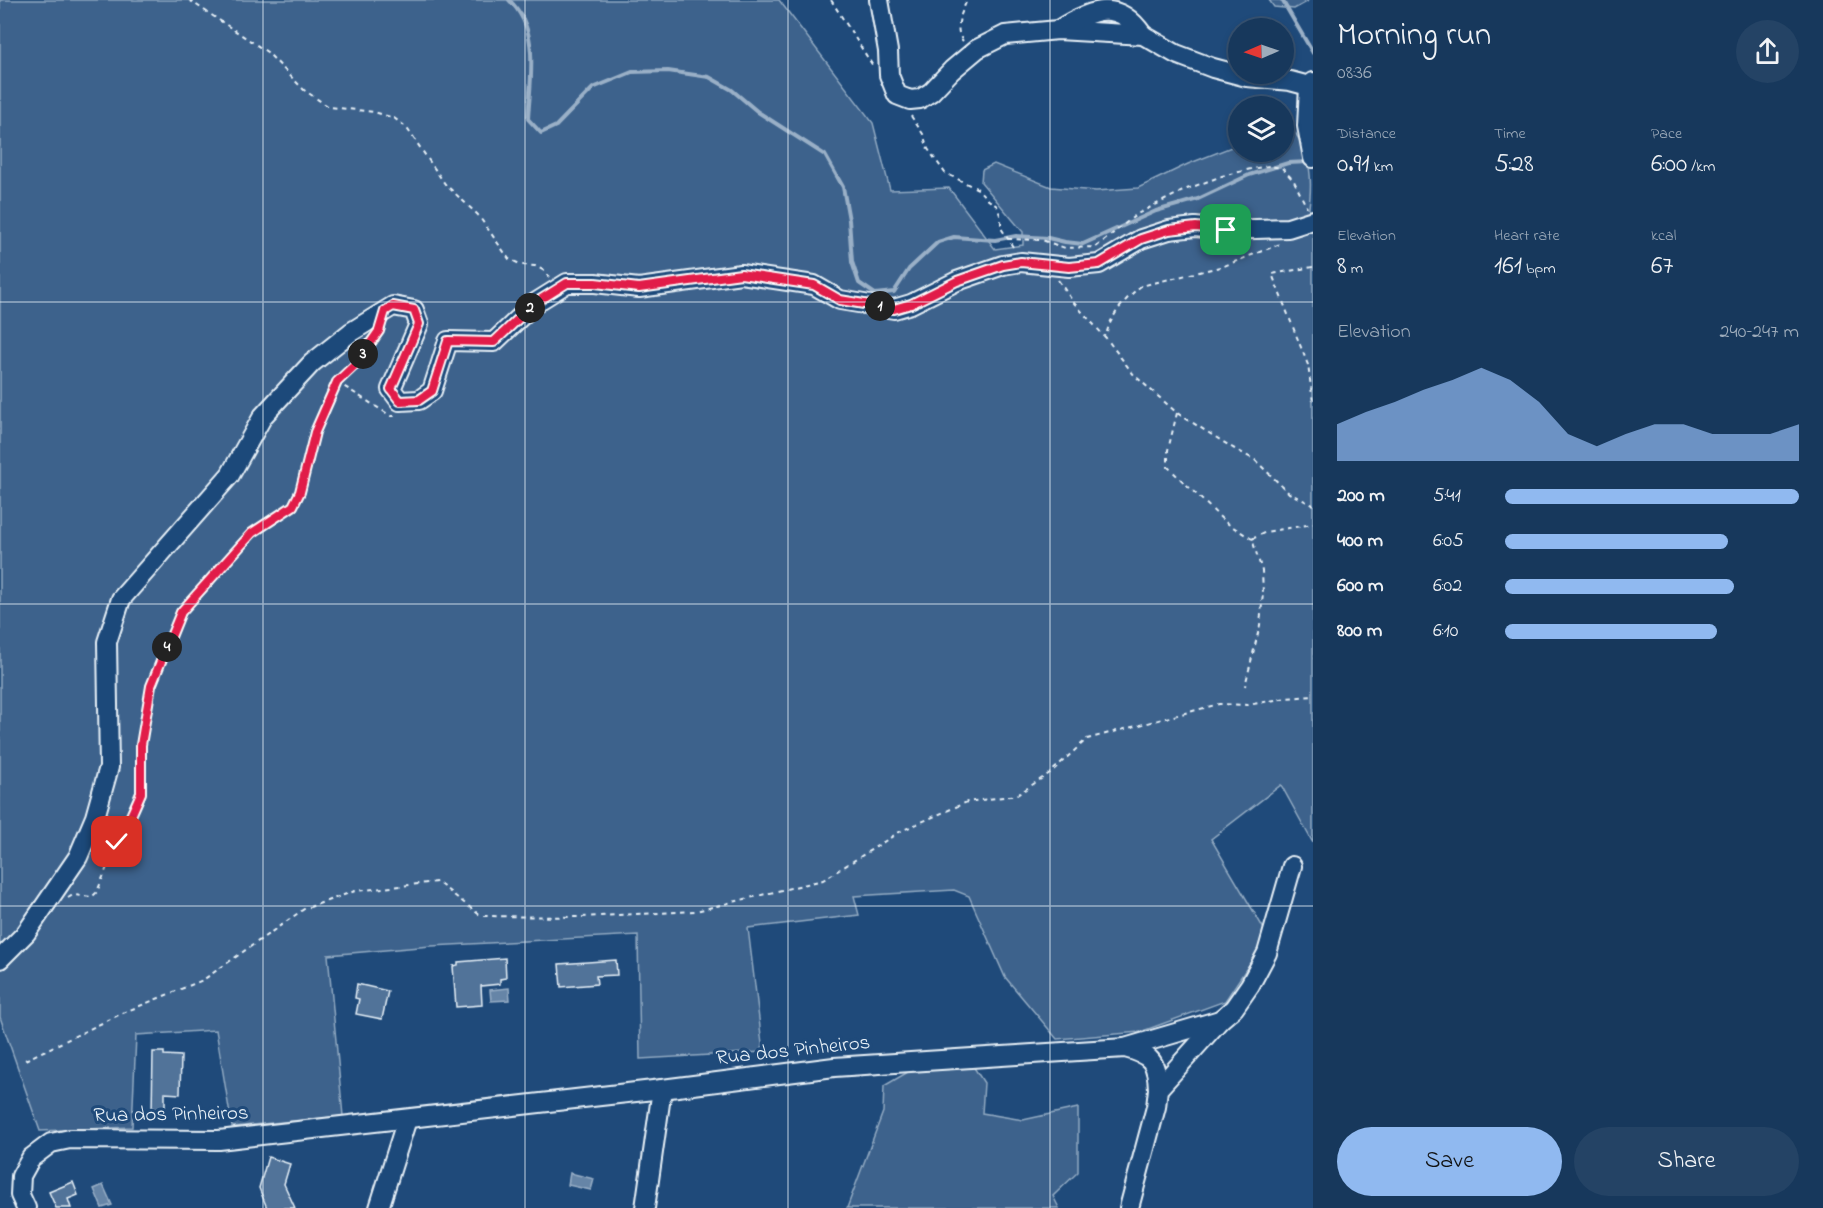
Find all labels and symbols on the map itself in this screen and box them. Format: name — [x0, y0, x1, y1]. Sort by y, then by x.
north arrow — [1228, 18, 1294, 84]
pin — [1200, 204, 1251, 255]
pin: 1 — [865, 291, 895, 321]
pin: 2 — [515, 293, 545, 323]
pin: 3 — [348, 339, 378, 369]
pin: 4 — [152, 632, 182, 662]
pin — [91, 816, 142, 867]
street label: Rua dos Pinheiros — [714, 1028, 872, 1074]
street label: Rua dos Pinheiros — [93, 1099, 249, 1131]

